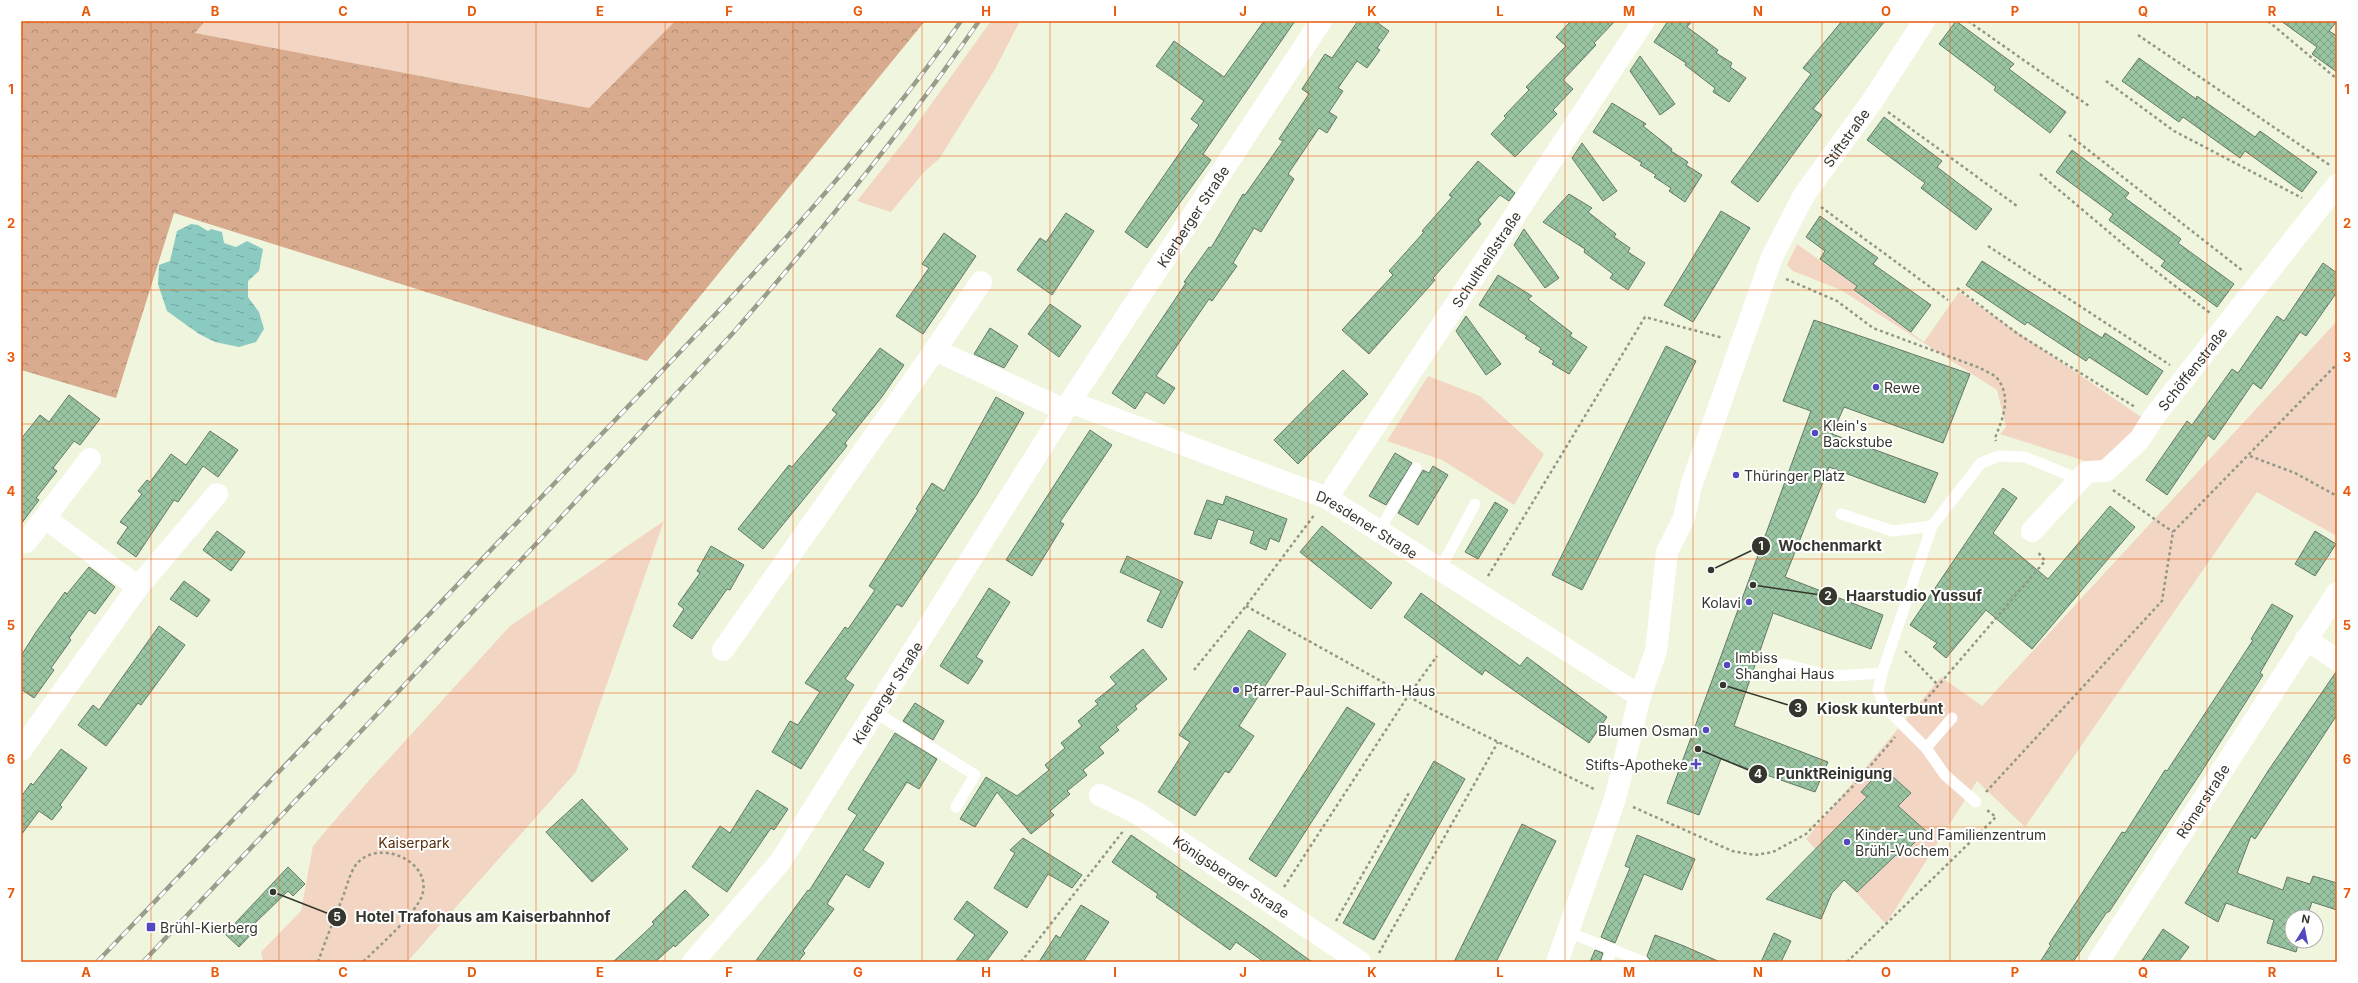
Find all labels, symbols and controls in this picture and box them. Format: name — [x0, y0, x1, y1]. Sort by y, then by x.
text: A — [81, 3, 91, 19]
text: B — [211, 3, 220, 19]
text: C — [338, 3, 348, 19]
text: D — [467, 3, 477, 19]
text: E — [596, 3, 604, 19]
text: F — [725, 3, 733, 19]
text: G — [853, 3, 863, 19]
text: H — [981, 3, 991, 19]
text: I — [1113, 3, 1117, 19]
text: J — [1239, 3, 1247, 19]
text: K — [1367, 3, 1377, 19]
text: L — [1496, 3, 1504, 19]
text: M — [1623, 3, 1635, 19]
text: N — [1753, 3, 1763, 19]
text: O — [1881, 3, 1891, 19]
text: P — [2011, 3, 2019, 19]
text: Q — [2138, 3, 2148, 19]
text: R — [2268, 3, 2277, 19]
text: 1 — [8, 81, 14, 97]
text: 1 — [2344, 81, 2350, 97]
street label: Stiftstraße — [1819, 105, 1873, 170]
street label: Kierberger Straße — [1153, 162, 1232, 270]
street label: Schultheißstraße — [1448, 208, 1524, 310]
text: 2 — [7, 215, 15, 231]
text: 2 — [2343, 215, 2351, 231]
street label: Schöffenstraße — [2154, 324, 2230, 414]
text: 3 — [7, 349, 15, 365]
text: 3 — [2343, 349, 2351, 365]
place label: Rewe — [1884, 379, 1920, 396]
marker: Rewe — [1871, 382, 1881, 392]
place label: Klein's Backstube — [1823, 417, 1893, 450]
marker: Klein's Backstube — [1810, 428, 1820, 438]
place label: Thüringer Platz — [1744, 467, 1845, 484]
marker: Thüringer Platz — [1731, 470, 1741, 480]
text: 4 — [7, 483, 16, 499]
text: 4 — [2343, 483, 2352, 499]
street label: Dresdener Straße — [1314, 486, 1421, 562]
callout: Wochenmarkt — [1751, 532, 1890, 559]
text: Wochenmarkt — [1778, 536, 1882, 555]
text: 1 — [1758, 538, 1764, 553]
callout: Haarstudio Yussuf — [1818, 582, 1990, 609]
text: Haarstudio Yussuf — [1846, 586, 1982, 605]
text: 2 — [1824, 588, 1832, 603]
place label: Kolavi — [1701, 594, 1741, 611]
marker: Kolavi — [1744, 597, 1754, 607]
text: 5 — [7, 617, 15, 633]
text: 5 — [2343, 617, 2351, 633]
street label: Kierberger Straße — [848, 638, 926, 747]
place label: Imbiss Shanghai Haus — [1735, 649, 1834, 682]
marker: Imbiss Shanghai Haus — [1722, 660, 1732, 670]
place label: Pfarrer-Paul-Schiffarth-Haus — [1244, 682, 1435, 699]
marker: Pfarrer-Paul-Schiffarth-Haus — [1231, 685, 1241, 695]
callout: Kiosk kunterbunt — [1788, 695, 1951, 722]
text: Kiosk kunterbunt — [1817, 699, 1944, 718]
text: 3 — [1794, 700, 1802, 715]
place label: Blumen Osman — [1598, 722, 1698, 739]
marker: Blumen Osman — [1701, 725, 1711, 735]
text: 6 — [7, 751, 15, 767]
text: 6 — [2343, 751, 2351, 767]
place label: Stifts-Apotheke — [1585, 756, 1688, 773]
marker: Stifts-Apotheke — [1691, 759, 1701, 769]
callout: PunktReinigung — [1748, 760, 1900, 787]
street label: Römerstraße — [2172, 761, 2233, 841]
text: PunktReinigung — [1776, 764, 1892, 783]
text: 4 — [1754, 766, 1762, 781]
place label: Kinder- und Familienzentrum Brühl-Vochem — [1855, 826, 2046, 859]
street label: Königsberger Straße — [1170, 831, 1293, 921]
park label: Kaiserpark — [378, 834, 450, 851]
marker: Kinder- und Familienzentrum Brühl-Vochem — [1842, 837, 1852, 847]
text: 7 — [7, 885, 15, 901]
text: 7 — [2343, 885, 2351, 901]
callout: Hotel Trafohaus am Kaiserbahnhof — [327, 903, 618, 930]
text: Hotel Trafohaus am Kaiserbahnhof — [356, 907, 611, 926]
text: 5 — [333, 909, 341, 924]
north arrow — [2284, 909, 2324, 949]
text: N — [2300, 912, 2311, 927]
place label: Brühl-Kierberg — [160, 919, 258, 936]
marker: Brühl-Kierberg — [145, 921, 157, 933]
text: A — [81, 964, 91, 980]
text: B — [211, 964, 220, 980]
text: C — [338, 964, 348, 980]
text: D — [467, 964, 477, 980]
text: E — [596, 964, 604, 980]
text: F — [725, 964, 733, 980]
text: G — [853, 964, 863, 980]
text: H — [981, 964, 991, 980]
text: I — [1113, 964, 1117, 980]
text: J — [1239, 964, 1247, 980]
text: K — [1367, 964, 1377, 980]
text: L — [1496, 964, 1504, 980]
text: M — [1623, 964, 1635, 980]
text: N — [1753, 964, 1763, 980]
text: O — [1881, 964, 1891, 980]
text: P — [2011, 964, 2019, 980]
text: Q — [2138, 964, 2148, 980]
text: R — [2268, 964, 2277, 980]

